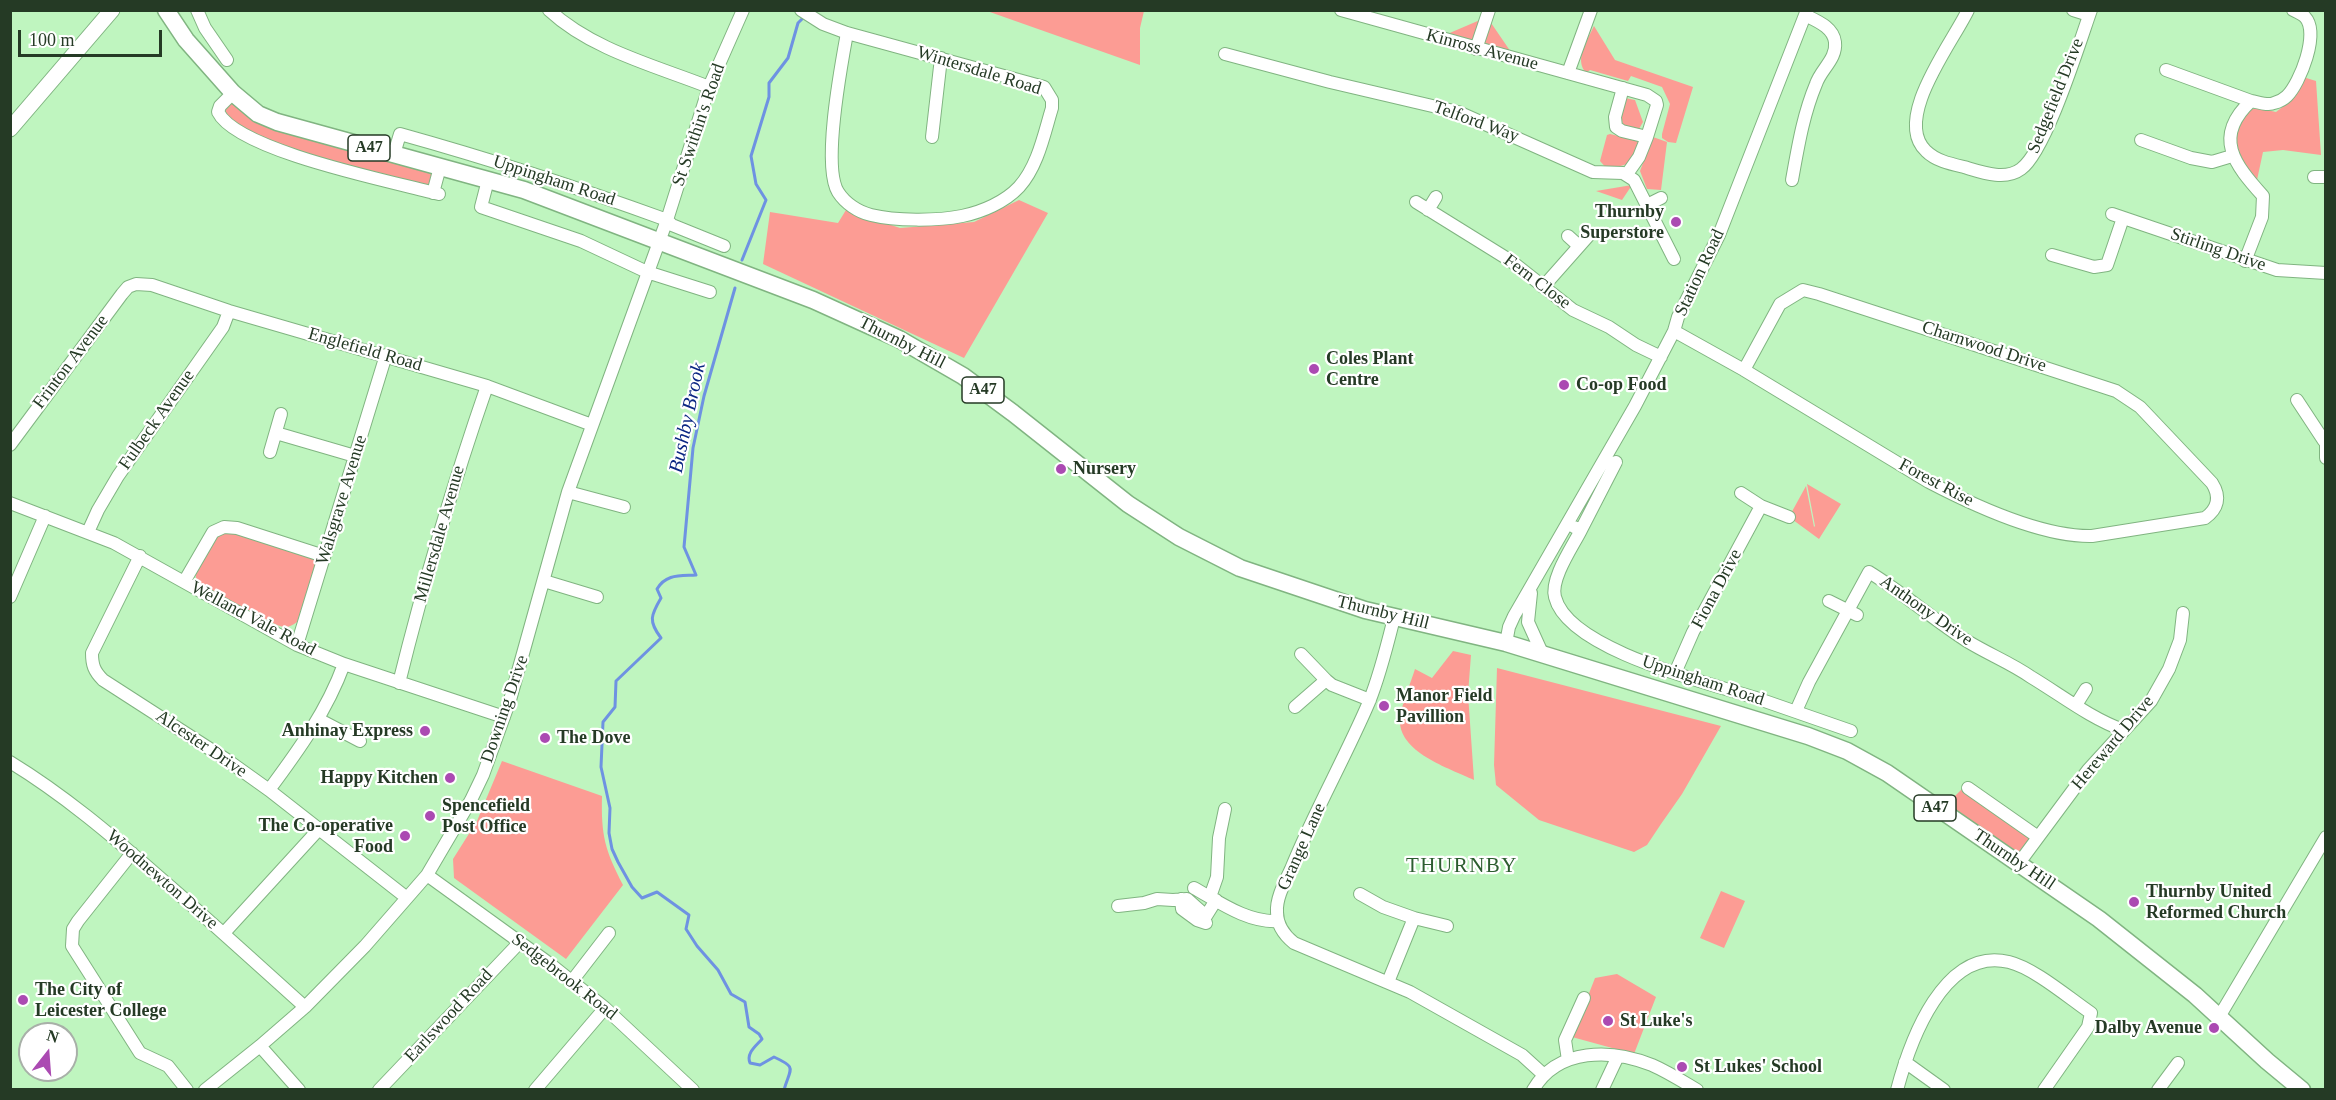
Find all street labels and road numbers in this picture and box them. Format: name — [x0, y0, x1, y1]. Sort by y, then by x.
street label: Kinross Avenue — [1424, 25, 1540, 75]
street label: Sedgefield Drive — [2023, 35, 2089, 157]
street label: Wintersdale Road — [914, 42, 1044, 100]
street label: St Swithin's Road — [668, 61, 730, 189]
street label: Telford Way — [1430, 97, 1522, 147]
road number: A47 — [348, 135, 390, 161]
street label: Uppingham Road — [490, 151, 618, 211]
street label: Stirling Drive — [2167, 224, 2269, 276]
street label: Station Road — [1670, 226, 1730, 320]
street label: Fern Close — [1499, 250, 1575, 314]
street label: Frinton Avenue — [29, 311, 113, 413]
street label: Thurnby Hill — [855, 312, 949, 374]
street label: Charnwood Drive — [1919, 317, 2049, 377]
street label: Englefield Road — [306, 323, 424, 377]
street label: Fulbeck Avenue — [115, 366, 199, 474]
road number: A47 — [962, 377, 1004, 403]
street label: Walsgrave Avenue — [312, 432, 372, 568]
street label: Forest Rise — [1895, 454, 1977, 512]
street label: Millersdale Avenue — [410, 463, 470, 605]
street label: Fiona Drive — [1687, 546, 1747, 632]
street label: Anthony Drive — [1875, 571, 1977, 651]
street label: Welland Vale Road — [187, 577, 319, 661]
street label: Thurnby Hill — [1335, 591, 1431, 635]
street label: Uppingham Road — [1639, 651, 1767, 711]
street label: Downing Drive — [476, 652, 534, 766]
street label: Hereward Drive — [2067, 691, 2159, 795]
street label: Alcester Drive — [151, 706, 251, 782]
road number: A47 — [1914, 795, 1956, 821]
street label: Grange Lane — [1273, 800, 1331, 894]
street label: Thurnby Hill — [1969, 825, 2059, 895]
street label: Woodnewton Drive — [102, 826, 222, 934]
street label: Sedgebrook Road — [507, 929, 621, 1025]
street label: Earlswood Road — [400, 965, 498, 1067]

